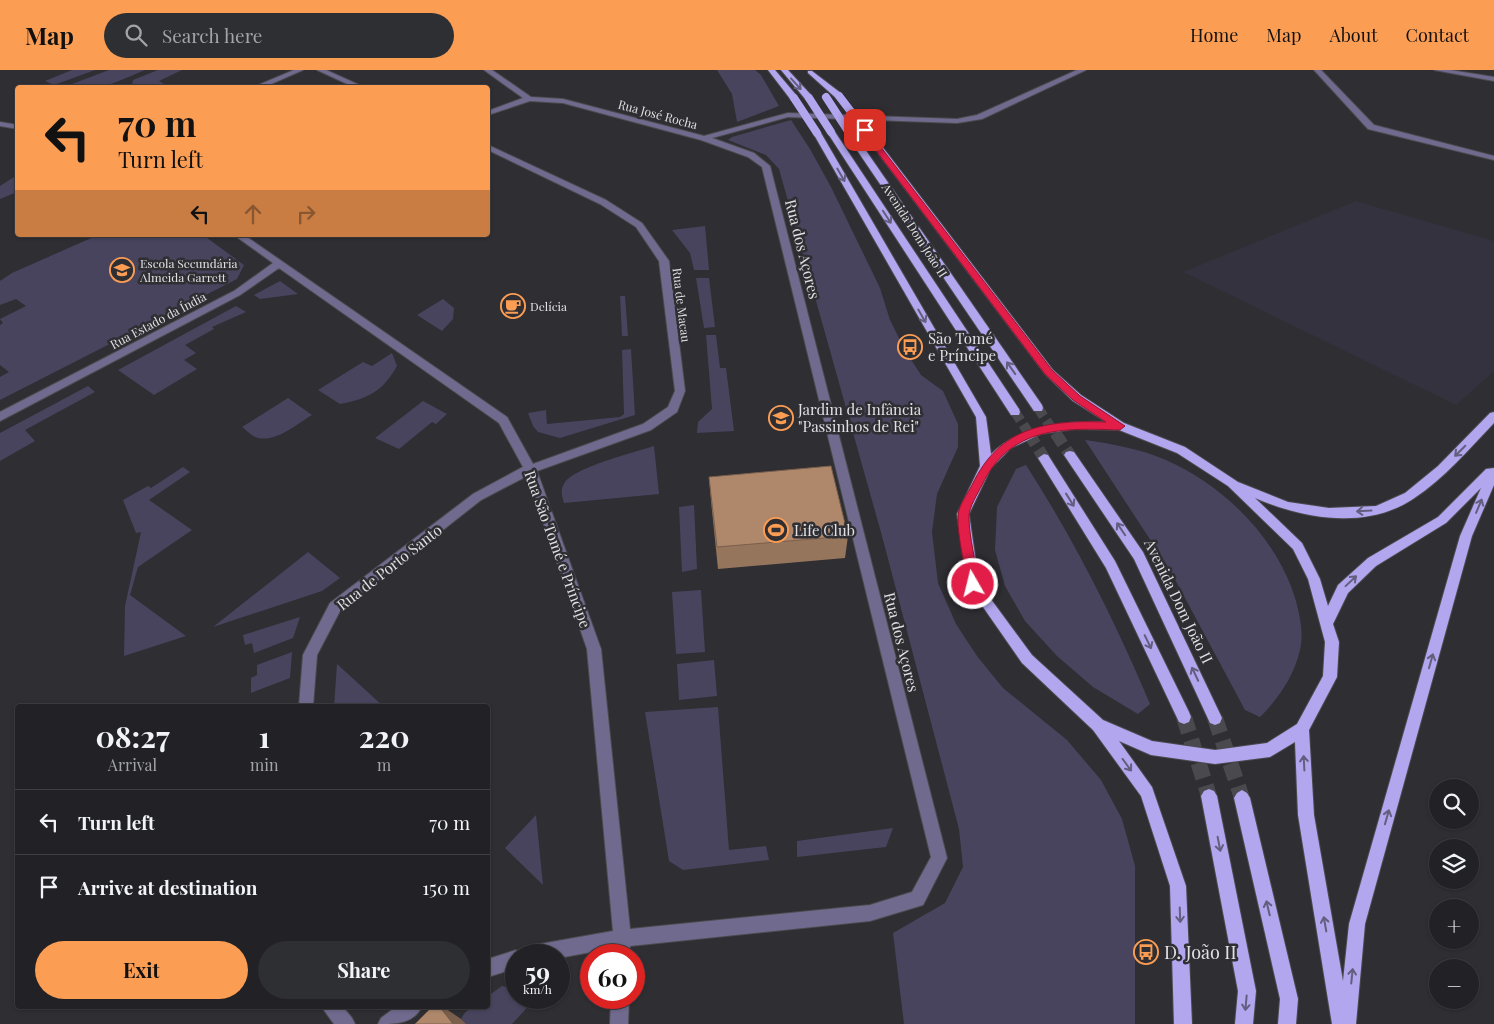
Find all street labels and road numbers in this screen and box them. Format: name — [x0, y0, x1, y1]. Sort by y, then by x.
street label: Rua José Rocha — [617, 96, 699, 132]
street label: Avenida Dom João II — [878, 179, 951, 280]
street label: Rua dos Açores — [781, 197, 825, 301]
street label: Rua de Macau — [670, 267, 694, 343]
street label: Rua Estado da Índia — [107, 288, 209, 352]
street label: Rua São Tomé e Príncipe — [520, 467, 596, 631]
street label: Rua de Porto Santo — [332, 520, 446, 614]
street label: Avenida Dom João II — [1140, 535, 1218, 666]
street label: Rua dos Açores — [880, 590, 924, 694]

